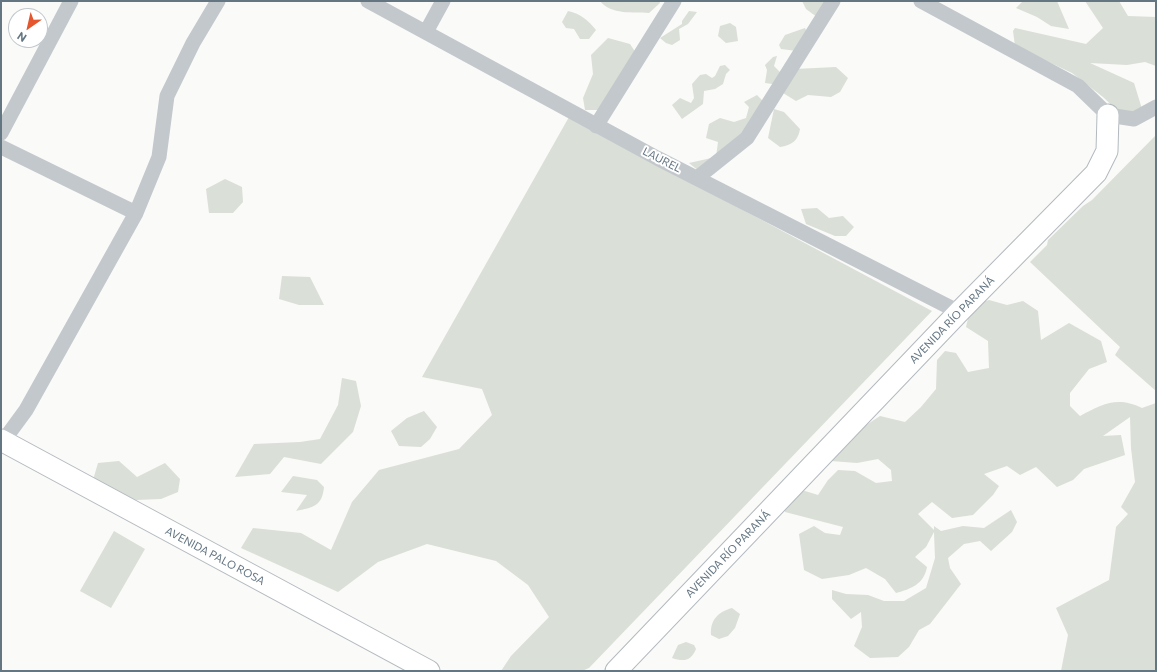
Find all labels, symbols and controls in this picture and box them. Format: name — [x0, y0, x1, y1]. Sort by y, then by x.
north arrow — [8, 8, 48, 48]
text: N — [15, 30, 29, 45]
street label: LAUREL — [640, 145, 684, 175]
street label: AVENIDA RÍO PARANÁ — [907, 274, 997, 366]
street label: AVENIDA RÍO PARANÁ — [683, 508, 773, 600]
street label: AVENIDA PALO ROSA — [163, 524, 267, 588]

